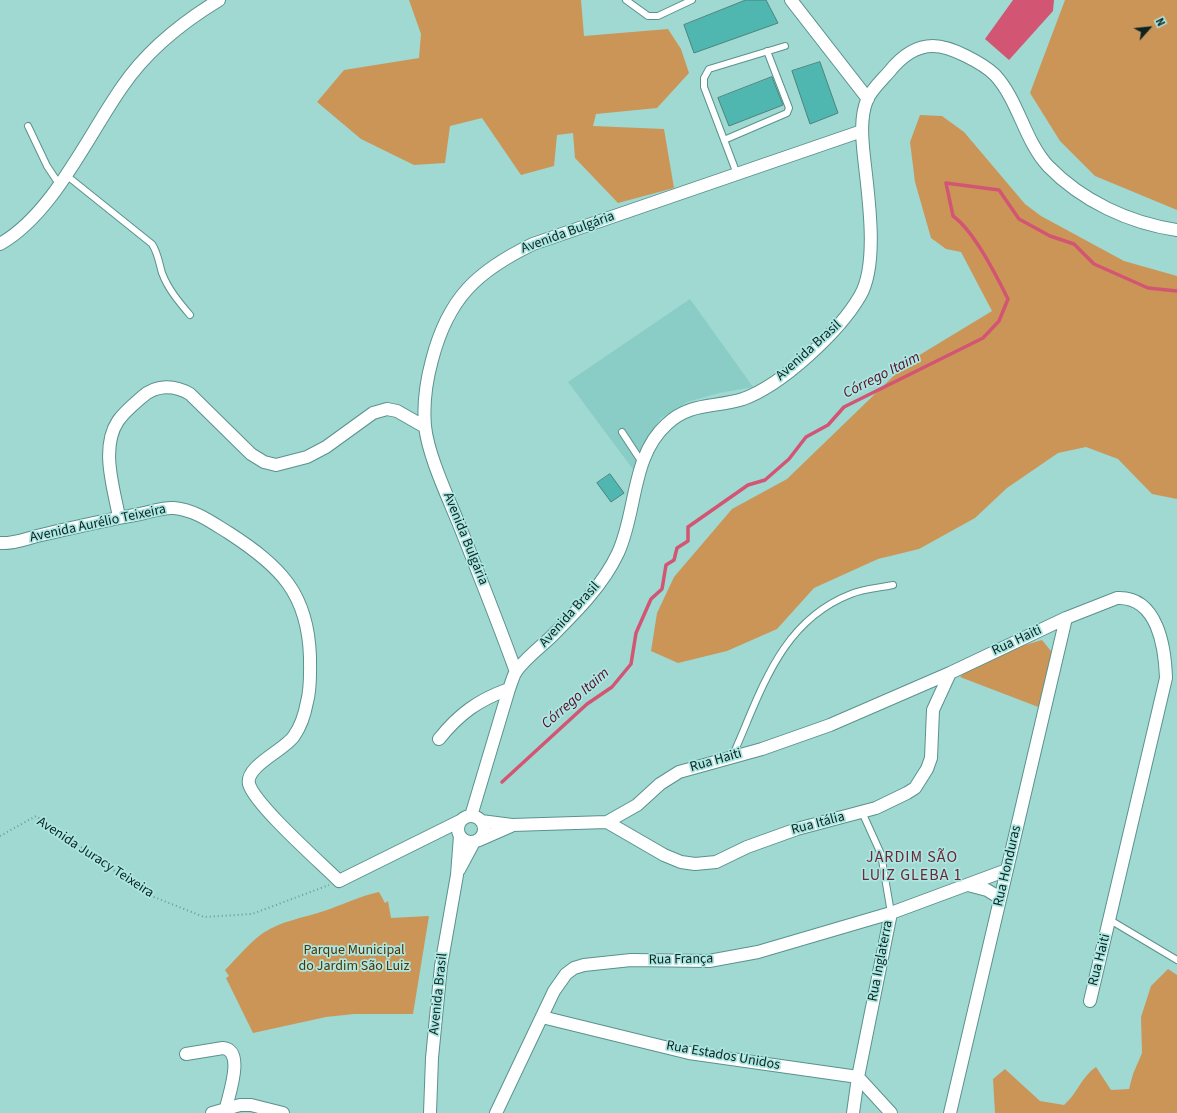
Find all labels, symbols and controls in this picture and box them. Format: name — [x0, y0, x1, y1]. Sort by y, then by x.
north arrow — [1129, 8, 1169, 48]
text: N — [1152, 16, 1168, 29]
street label: Avenida Bulgária — [519, 208, 617, 258]
street label: Avenida Brasil — [773, 317, 845, 385]
water label: Córrego Itaim — [841, 349, 923, 403]
street label: Avenida Bulgária — [439, 490, 491, 588]
street label: Avenida Aurélio Teixeira — [28, 501, 168, 547]
street label: Avenida Brasil — [536, 579, 604, 651]
street label: Rua Haiti — [989, 622, 1045, 660]
water label: Córrego Itaim — [538, 665, 614, 733]
street label: Rua Haiti — [688, 746, 744, 776]
street label: Rua Itália — [789, 809, 847, 839]
street label: Avenida Juracy Teixeira — [33, 814, 157, 902]
street label: Rua Honduras — [991, 824, 1025, 908]
district label: JARDIM SÃO LUIZ GLEBA 1 — [862, 848, 962, 886]
street label: Rua Inglaterra — [865, 919, 897, 1003]
street label: Rua Haiti — [1085, 932, 1115, 988]
park label: Parque Municipal do Jardim São Luiz — [299, 943, 409, 976]
street label: Rua França — [649, 951, 713, 969]
street label: Avenida Brasil — [426, 952, 452, 1036]
street label: Rua Estados Unidos — [665, 1038, 781, 1074]

